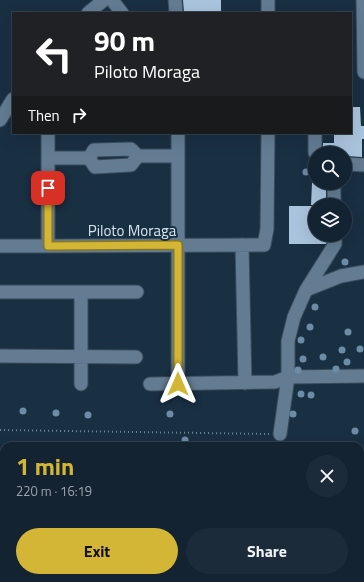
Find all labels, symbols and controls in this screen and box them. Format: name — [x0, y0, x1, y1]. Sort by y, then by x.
text: 90 m — [94, 19, 155, 62]
icon: left — [28, 28, 80, 80]
text: Piloto Moraga — [94, 58, 200, 85]
text: Then — [28, 104, 60, 127]
icon: right — [68, 104, 90, 126]
map controls — [308, 146, 352, 242]
button: search — [308, 146, 352, 190]
pin — [31, 171, 65, 205]
icon: arrive — [37, 177, 59, 199]
button: layers — [308, 198, 352, 242]
street label: Piloto Moraga — [88, 219, 177, 242]
position arrow — [157, 363, 199, 405]
text: 1 min — [16, 448, 74, 484]
button: close — [306, 455, 348, 497]
text: 220 m · 16:19 — [16, 481, 92, 501]
button: Exit — [16, 528, 178, 574]
button: Share — [186, 528, 348, 574]

